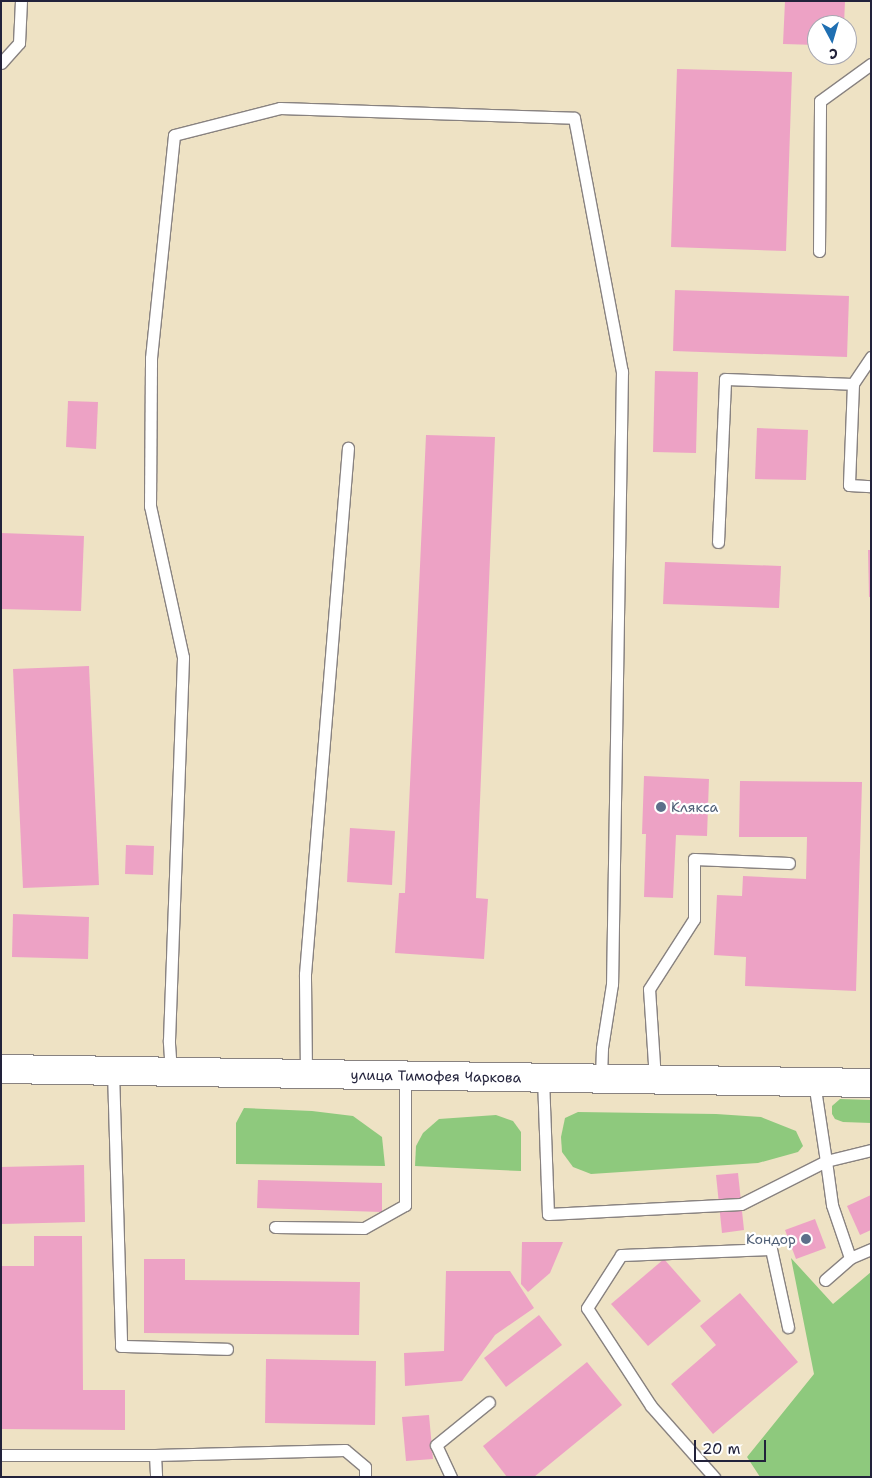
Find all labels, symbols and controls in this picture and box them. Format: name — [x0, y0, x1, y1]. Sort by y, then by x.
north arrow — [807, 15, 857, 65]
text: С — [828, 45, 839, 63]
place label: Клякса — [671, 799, 718, 815]
marker: Клякса — [655, 801, 667, 813]
street label: улица Тимофея Чаркова — [351, 1066, 521, 1086]
place label: Кондор — [746, 1231, 796, 1247]
marker: Кондор — [800, 1233, 812, 1245]
scale bar — [697, 1430, 770, 1462]
text: 20 m — [702, 1439, 741, 1459]

